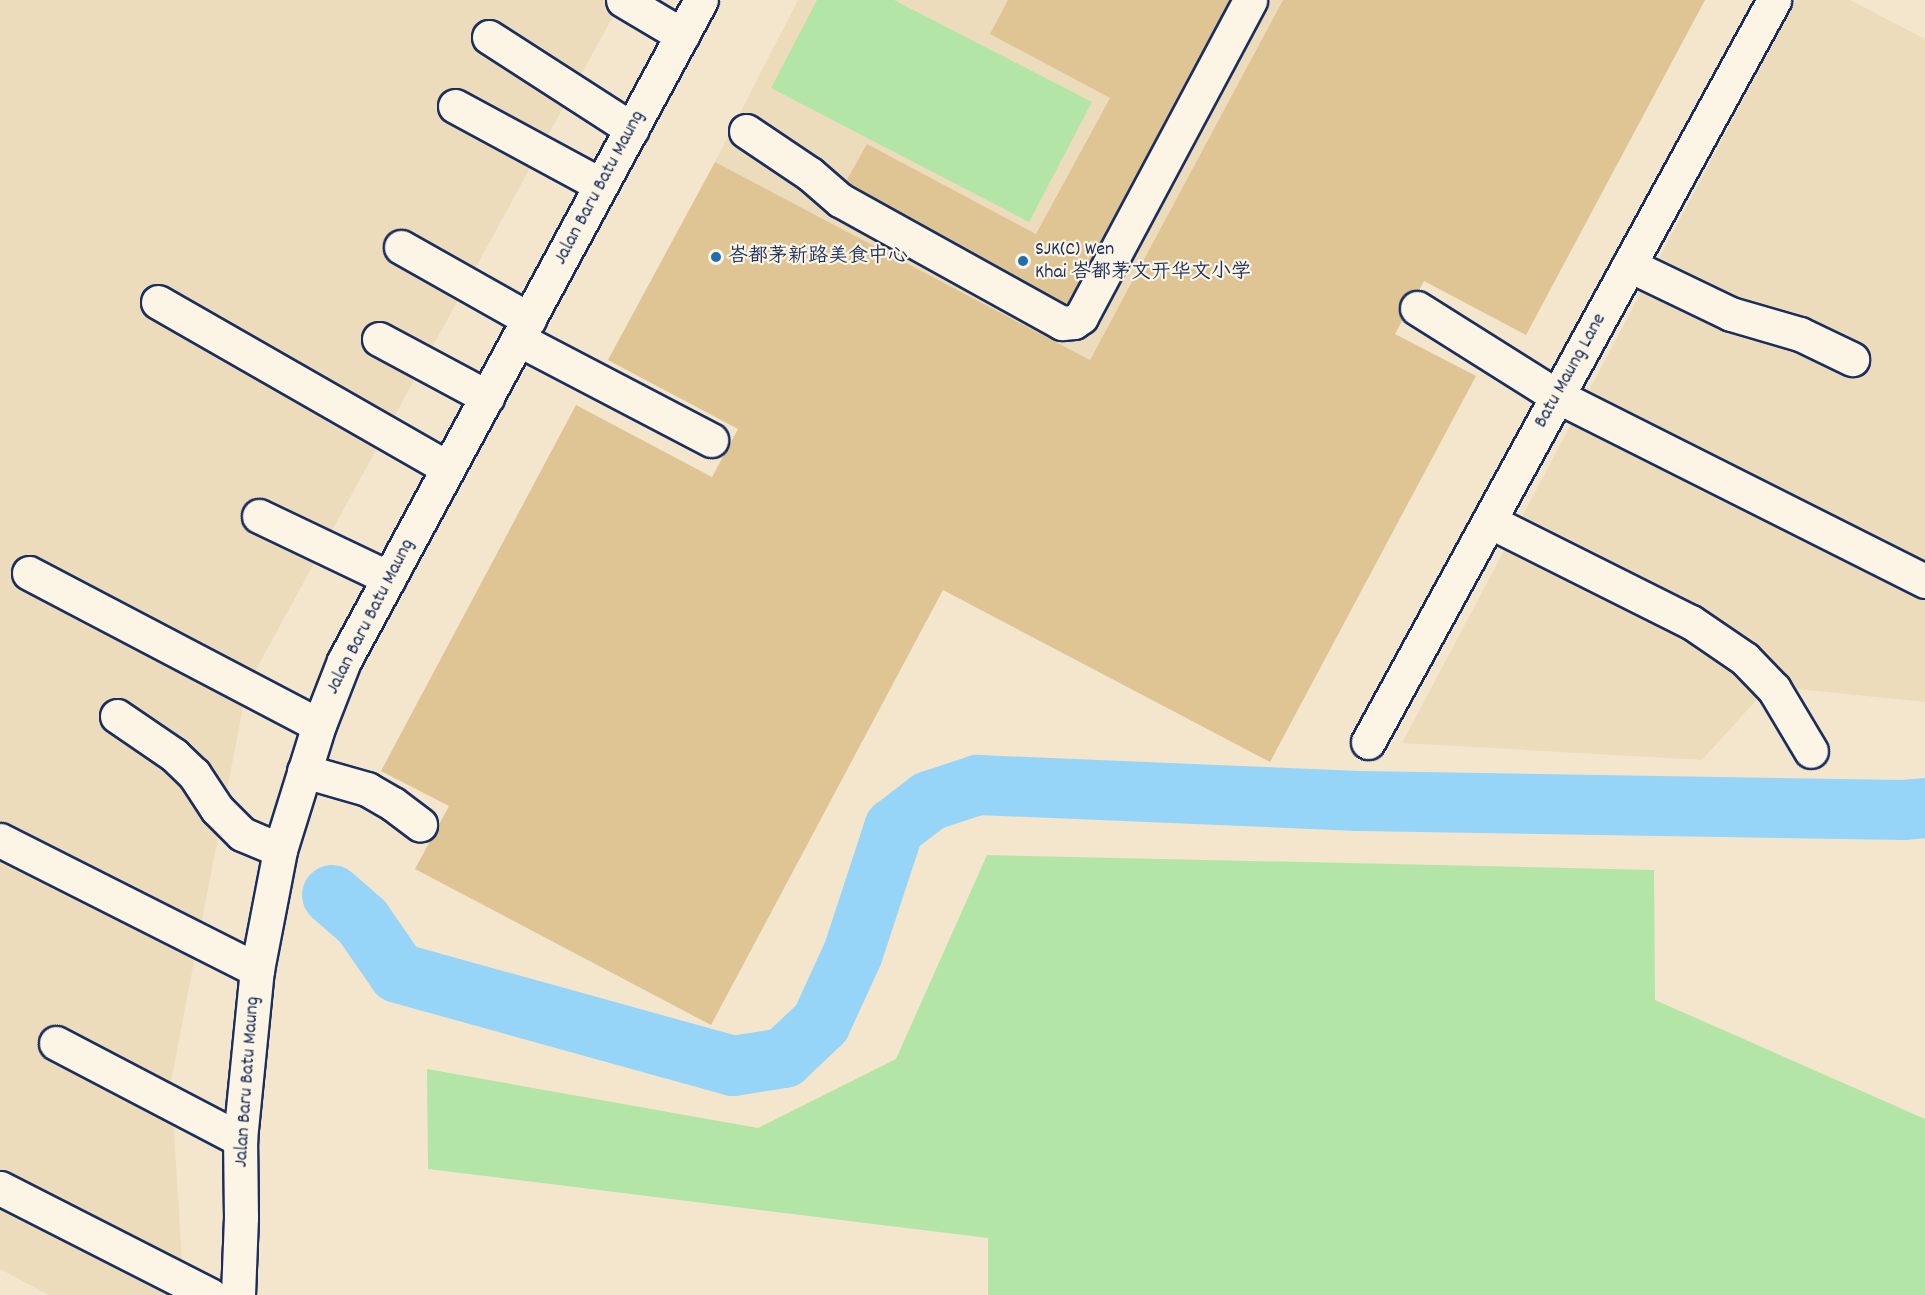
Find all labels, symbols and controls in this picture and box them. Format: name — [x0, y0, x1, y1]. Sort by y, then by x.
street label: Jalan Baru Batu Maung — [549, 107, 651, 269]
place label: SJK(C) Wen Khai 峇都茅文开华文小学 — [1035, 238, 1251, 285]
place label: 峇都茅新路美食中心 — [728, 245, 908, 269]
marker: 峇都茅新路美食中心 — [709, 250, 723, 264]
marker: SJK(C) Wen Khai 峇都茅文开华文小学 — [1016, 254, 1030, 268]
street label: Batu Maung Lane — [1530, 309, 1612, 433]
street label: Jalan Baru Batu Maung — [321, 535, 421, 699]
street label: Jalan Baru Batu Maung — [230, 996, 266, 1168]

